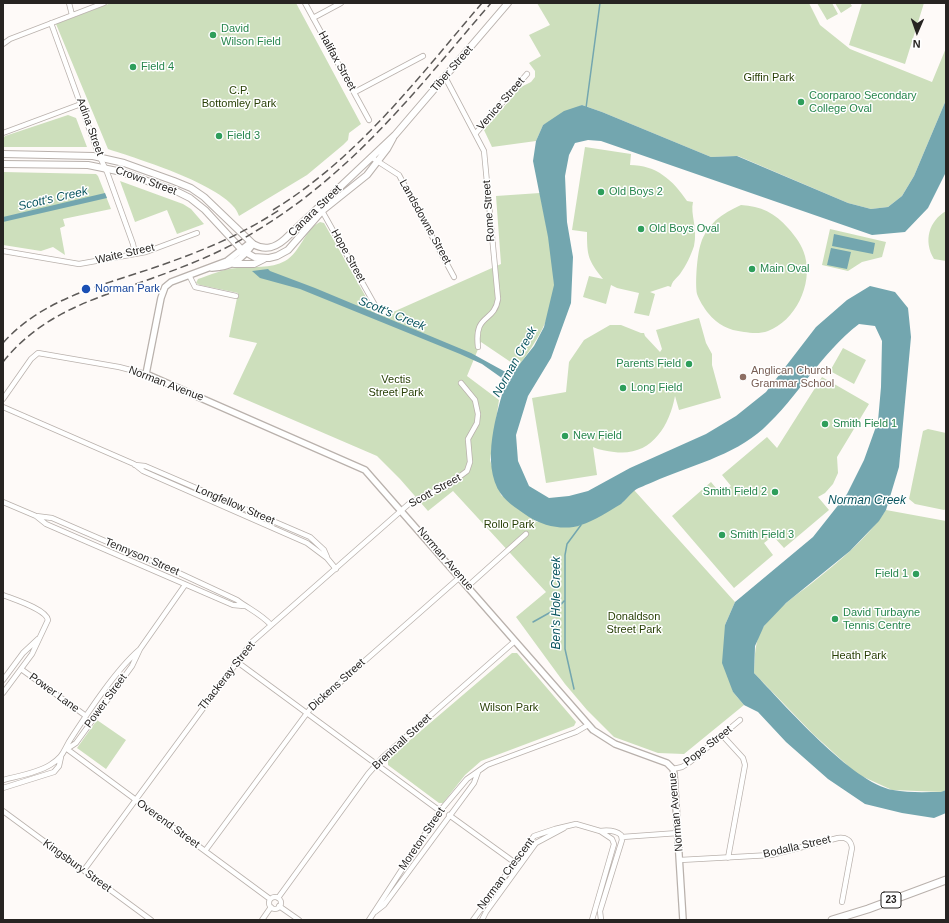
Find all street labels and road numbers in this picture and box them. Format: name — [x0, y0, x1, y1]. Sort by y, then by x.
street label: Halifax Street — [315, 29, 359, 93]
street label: Tiber Street — [428, 43, 476, 95]
street label: Venice Street — [475, 75, 527, 133]
street label: Adina Street — [73, 96, 107, 158]
street label: Crown Street — [114, 164, 178, 198]
street label: Landsdowne Street — [396, 177, 454, 267]
street label: Rome Street — [480, 180, 498, 242]
street label: Canara Street — [286, 182, 344, 240]
street label: Hope Street — [328, 227, 368, 285]
street label: Waite Street — [94, 241, 156, 267]
street label: Norman Avenue — [127, 364, 205, 404]
street label: Scott Street — [407, 471, 463, 511]
street label: Longfellow Street — [193, 482, 277, 528]
street label: Norman Avenue — [414, 525, 476, 593]
street label: Tennyson Street — [103, 535, 181, 579]
street label: Thackeray Street — [196, 639, 258, 713]
street label: Dickens Street — [306, 656, 368, 714]
street label: Power Lane — [26, 670, 82, 716]
street label: Power Street — [82, 671, 130, 731]
street label: Brentnall Street — [370, 711, 434, 773]
street label: Pope Street — [681, 723, 735, 769]
street label: Norman Avenue — [666, 772, 686, 852]
street label: Overend Street — [134, 797, 202, 851]
street label: Moreton Street — [396, 805, 448, 873]
street label: Bodalla Street — [762, 833, 832, 861]
street label: Norman Crescent — [475, 836, 537, 912]
street label: Kingsbury Street — [40, 837, 114, 895]
road number: 23 — [881, 892, 901, 908]

